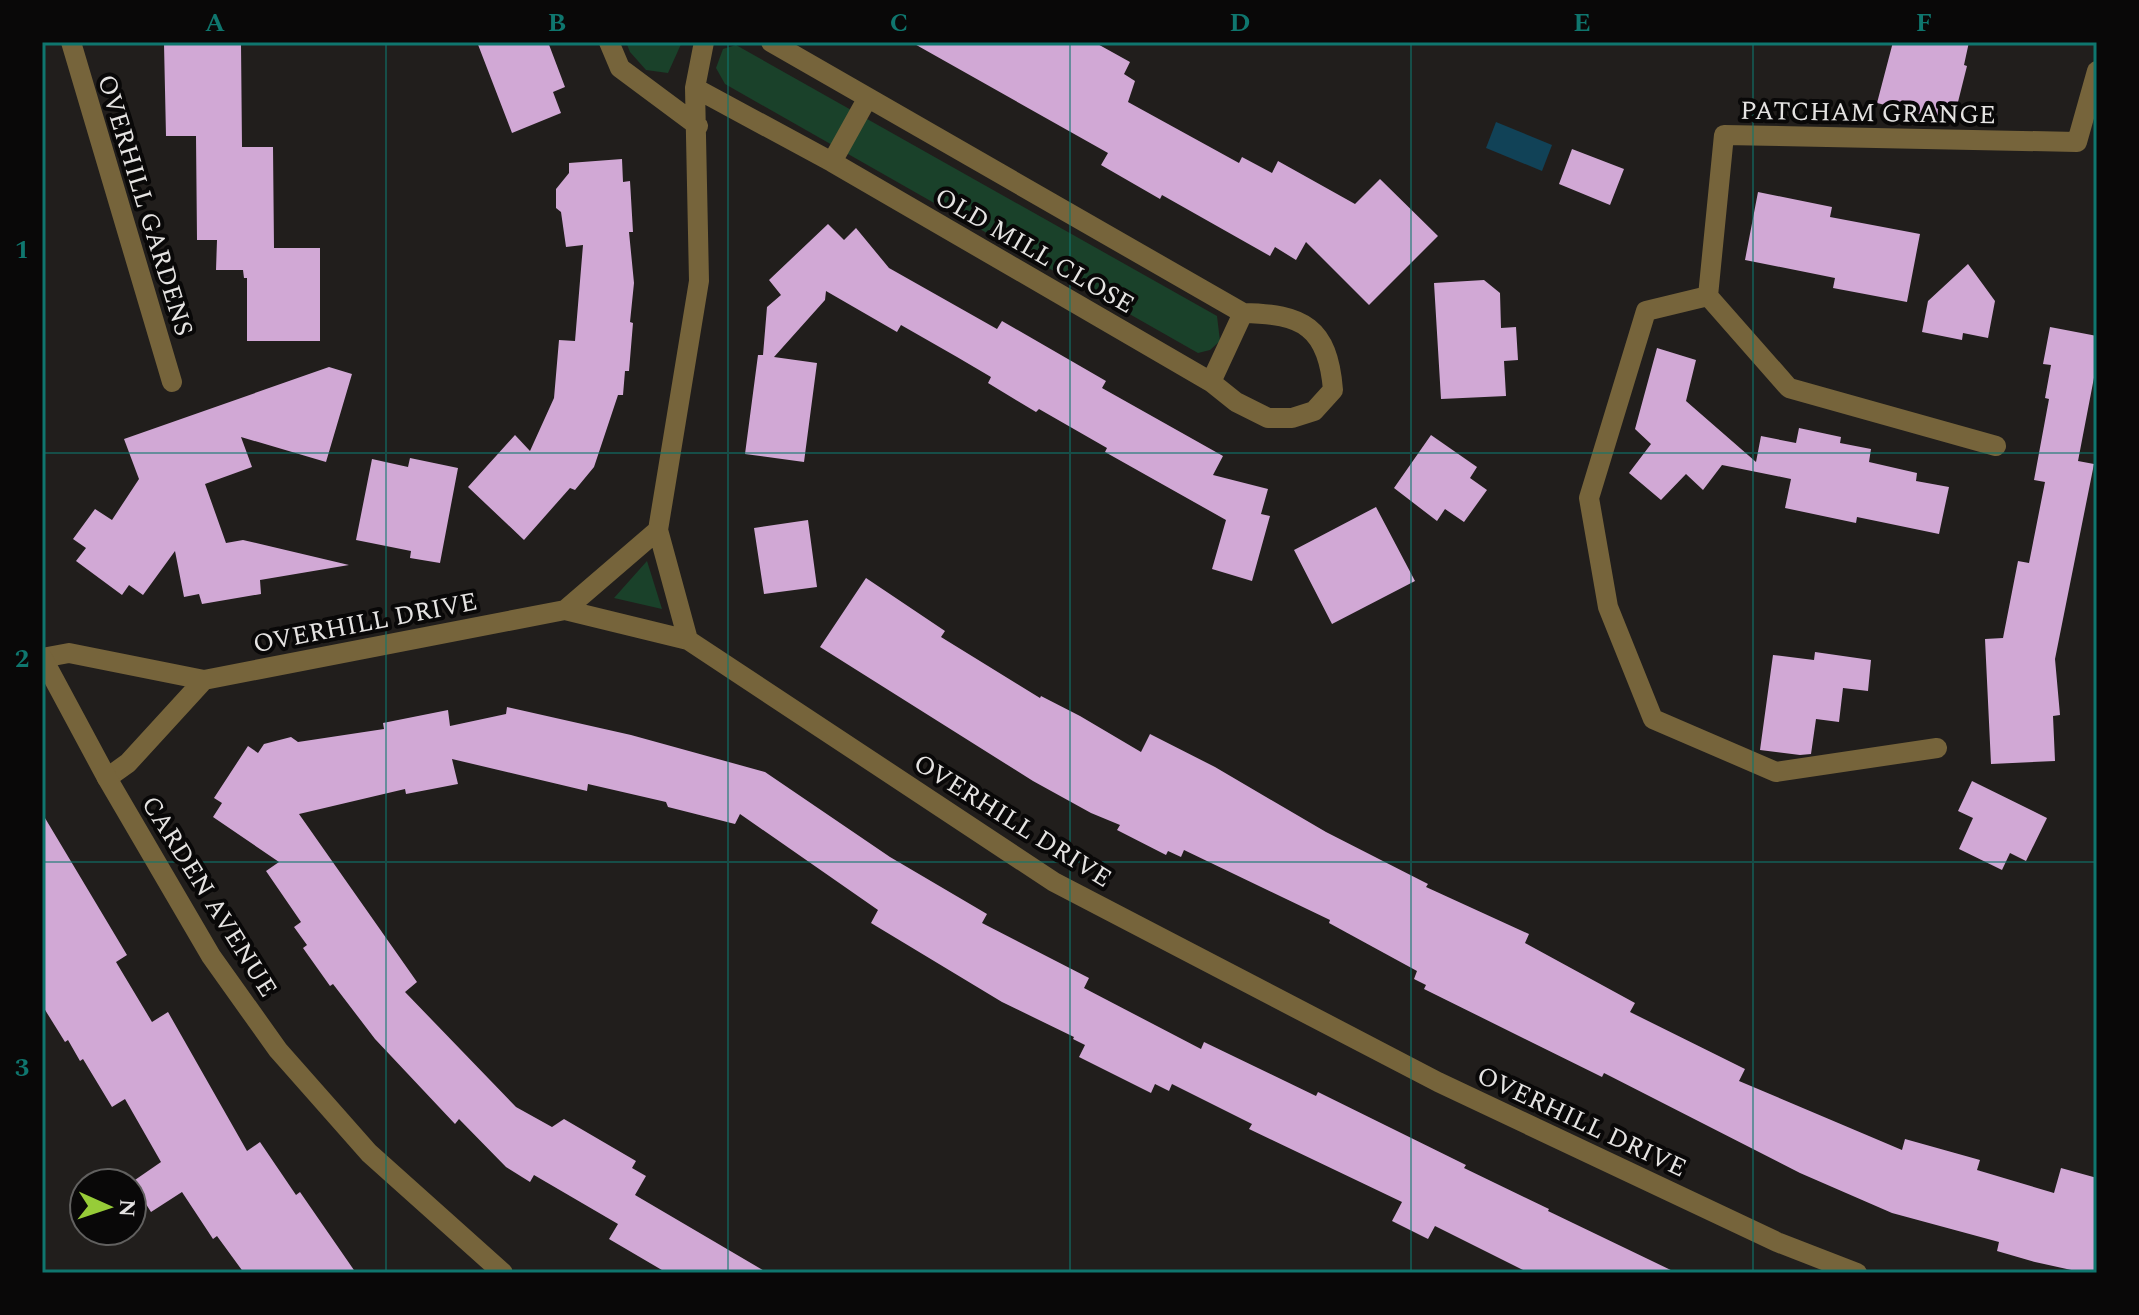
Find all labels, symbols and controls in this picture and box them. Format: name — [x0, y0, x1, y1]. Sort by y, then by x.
text: A — [205, 3, 225, 43]
text: B — [548, 3, 566, 43]
text: C — [890, 3, 908, 43]
text: D — [1230, 3, 1250, 43]
text: E — [1573, 3, 1591, 43]
text: F — [1916, 3, 1932, 43]
street label: OVERHILL GARDENS — [86, 70, 204, 341]
street label: PATCHAM GRANGE — [1740, 91, 1996, 135]
street label: OLD MILL CLOSE — [927, 177, 1142, 324]
text: 1 — [15, 230, 29, 270]
street label: OVERHILL DRIVE — [250, 582, 481, 664]
text: 2 — [15, 639, 29, 679]
street label: OVERHILL DRIVE — [905, 744, 1120, 898]
street label: CARDEN AVENUE — [131, 788, 287, 1005]
text: 3 — [15, 1048, 29, 1088]
street label: OVERHILL DRIVE — [1470, 1056, 1693, 1188]
north arrow — [68, 1167, 148, 1247]
text: N — [110, 1198, 143, 1218]

